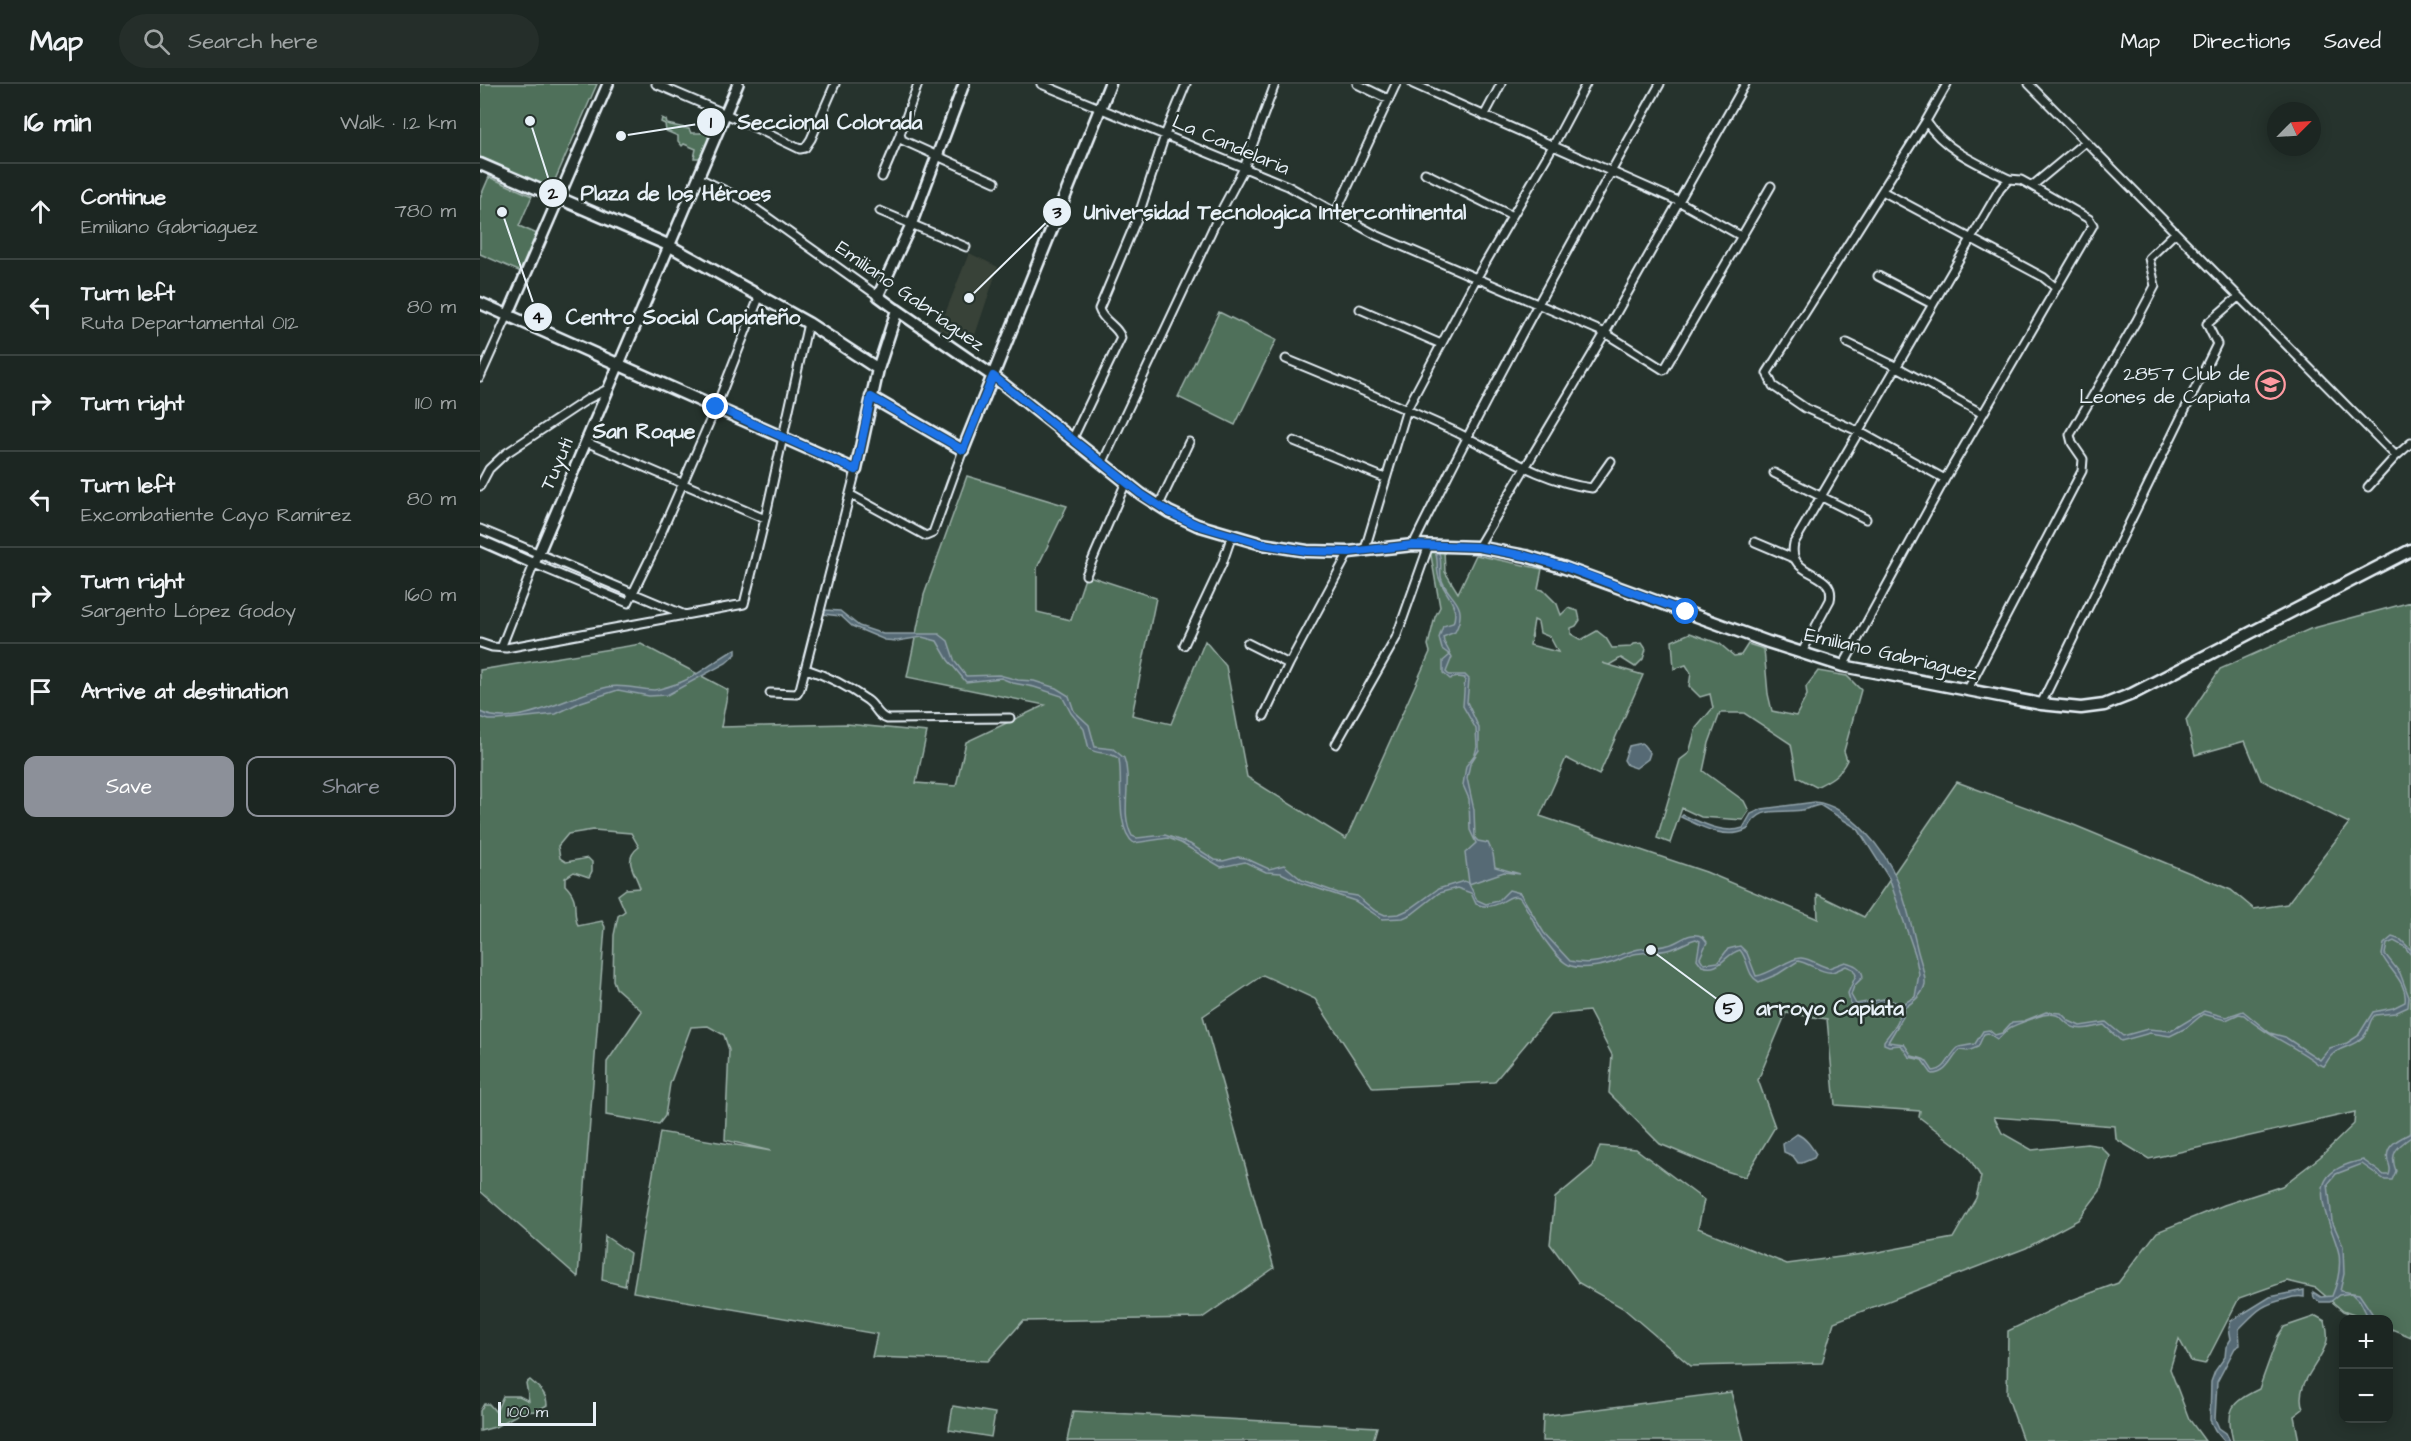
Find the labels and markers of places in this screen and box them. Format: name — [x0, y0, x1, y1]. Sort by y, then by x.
callout: Seccional Colorada — [696, 102, 935, 141]
callout: Plaza de los Héroes — [538, 173, 783, 212]
callout: Universidad Tecnologica Intercontinental — [1042, 192, 1478, 231]
callout: Centro Social Capiateño — [523, 297, 812, 336]
place label: 2857 Club de Leones de Capiata — [2079, 360, 2250, 411]
school or university icon: 2857 Club de Leones de Capiata — [2255, 369, 2287, 401]
callout: arroyo Capiata — [1714, 988, 1916, 1027]

